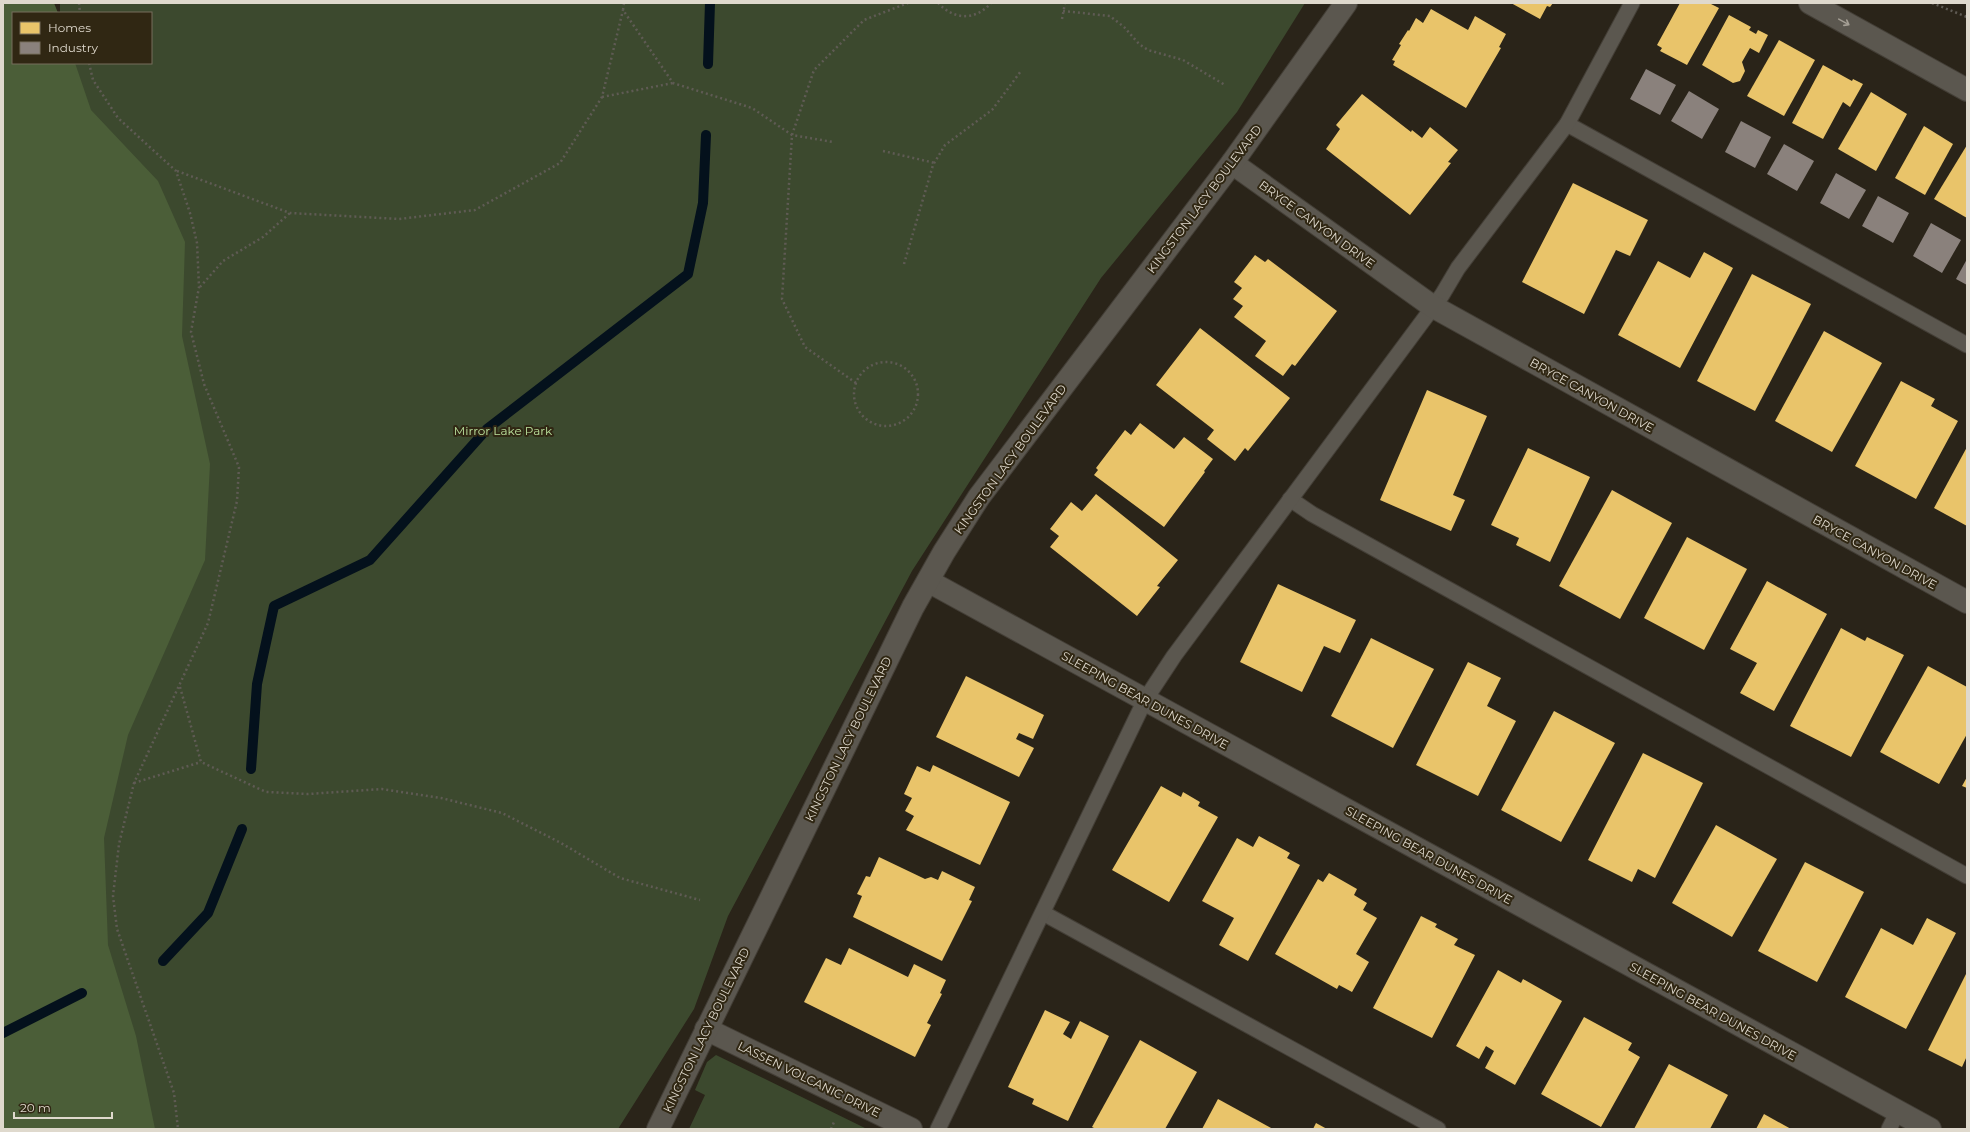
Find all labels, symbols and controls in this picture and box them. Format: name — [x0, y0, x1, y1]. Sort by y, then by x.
legend — [12, 12, 152, 64]
one-way arrow — [1838, 18, 1850, 26]
text: Homes — [48, 20, 91, 35]
text: Industry — [48, 40, 98, 55]
street label: KINGSTON LACY BOULEVARD — [1143, 122, 1265, 276]
street label: BRYCE CANYON DRIVE — [1256, 177, 1378, 271]
street label: BRYCE CANYON DRIVE — [1527, 355, 1657, 435]
street label: KINGSTON LACY BOULEVARD — [951, 381, 1069, 537]
park label: Mirror Lake Park — [454, 423, 553, 438]
street label: BRYCE CANYON DRIVE — [1810, 512, 1940, 592]
street label: SLEEPING BEAR DUNES DRIVE — [1059, 648, 1231, 752]
street label: KINGSTON LACY BOULEVARD — [801, 654, 895, 824]
street label: SLEEPING BEAR DUNES DRIVE — [1343, 803, 1515, 907]
street label: KINGSTON LACY BOULEVARD — [659, 945, 753, 1115]
street label: SLEEPING BEAR DUNES DRIVE — [1627, 959, 1799, 1063]
street label: LASSEN VOLCANIC DRIVE — [735, 1038, 883, 1120]
scale bar — [14, 1094, 112, 1120]
text: 20 m — [20, 1100, 51, 1115]

